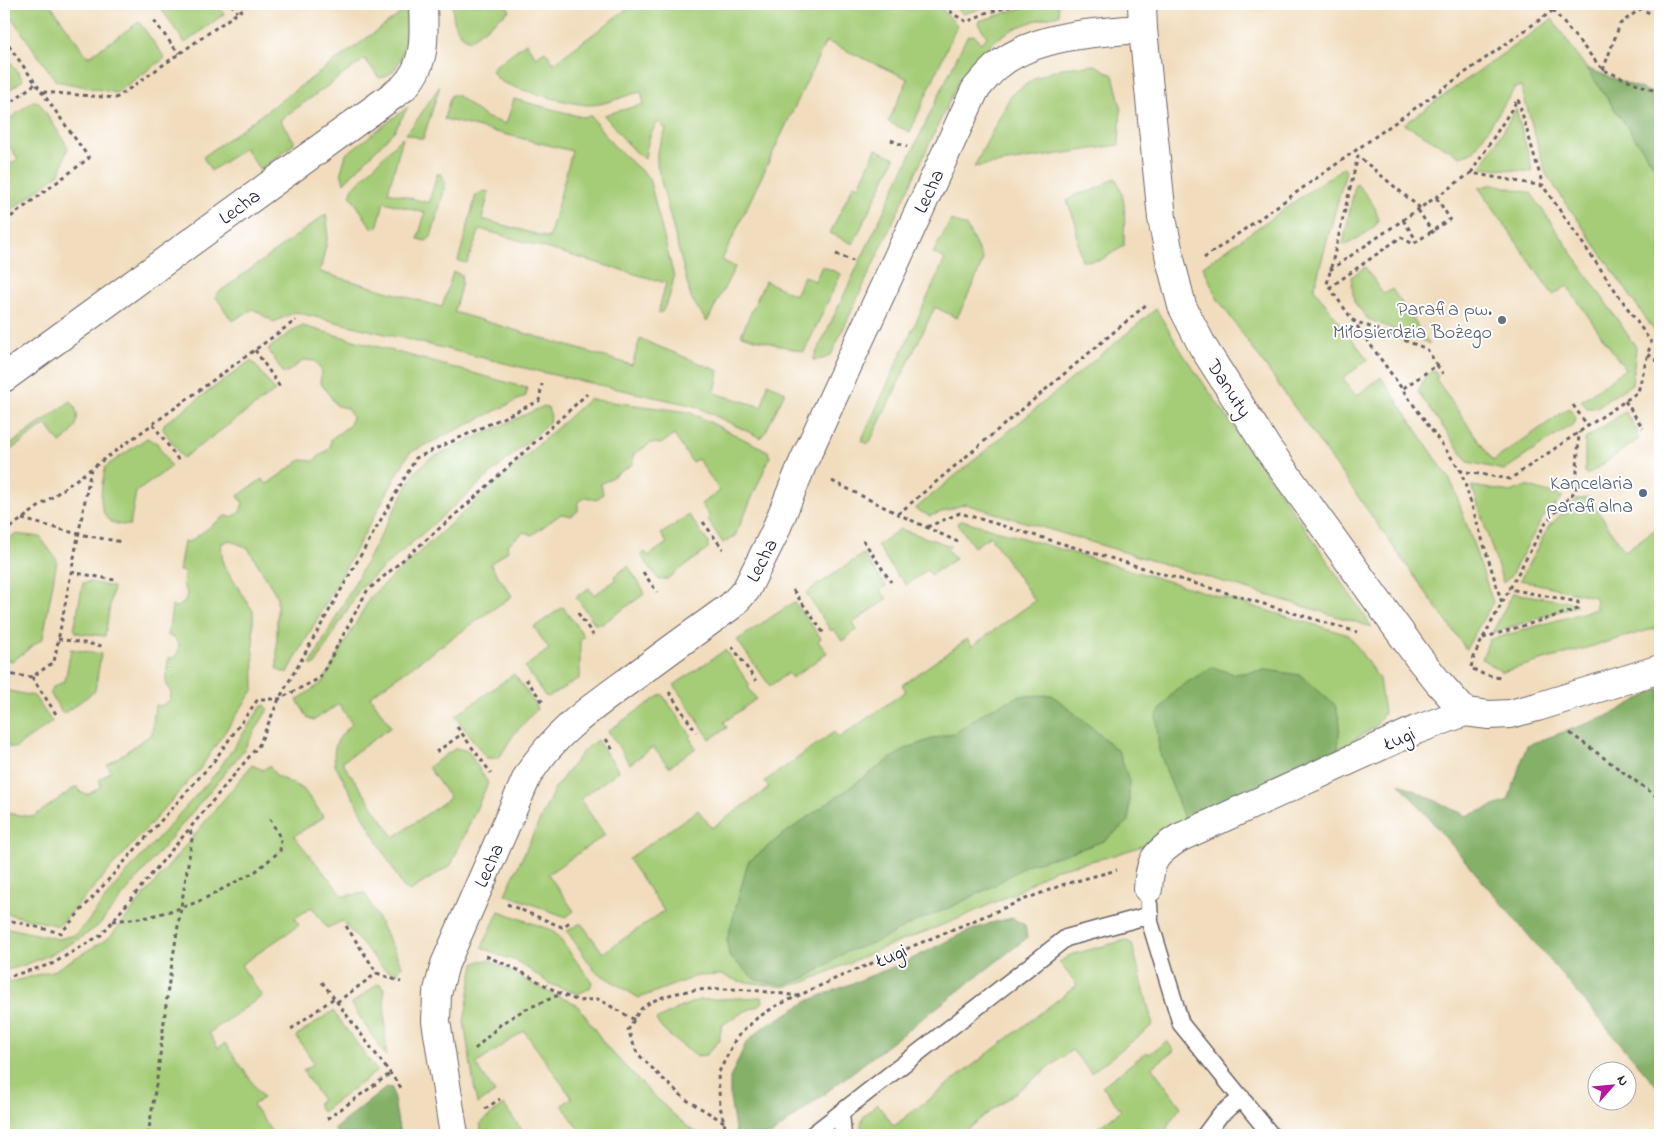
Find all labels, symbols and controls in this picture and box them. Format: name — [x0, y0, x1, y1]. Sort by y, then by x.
street label: Lecha — [907, 165, 953, 219]
street label: Lecha — [214, 183, 267, 233]
place label: Parafia pw. Miłosierdzia Bożego — [1333, 296, 1492, 349]
marker: Parafia pw. Miłosierdzia Bożego — [1496, 314, 1508, 326]
street label: Danuty — [1198, 354, 1258, 424]
place label: Kancelaria parafialna — [1547, 470, 1633, 522]
marker: Kancelaria parafialna — [1637, 487, 1649, 499]
street label: Lecha — [740, 534, 786, 588]
street label: Ługi — [1379, 721, 1421, 761]
street label: Lecha — [468, 839, 513, 893]
street label: Ługi — [871, 938, 912, 978]
north arrow — [1586, 1062, 1636, 1112]
text: N — [1611, 1072, 1634, 1090]

